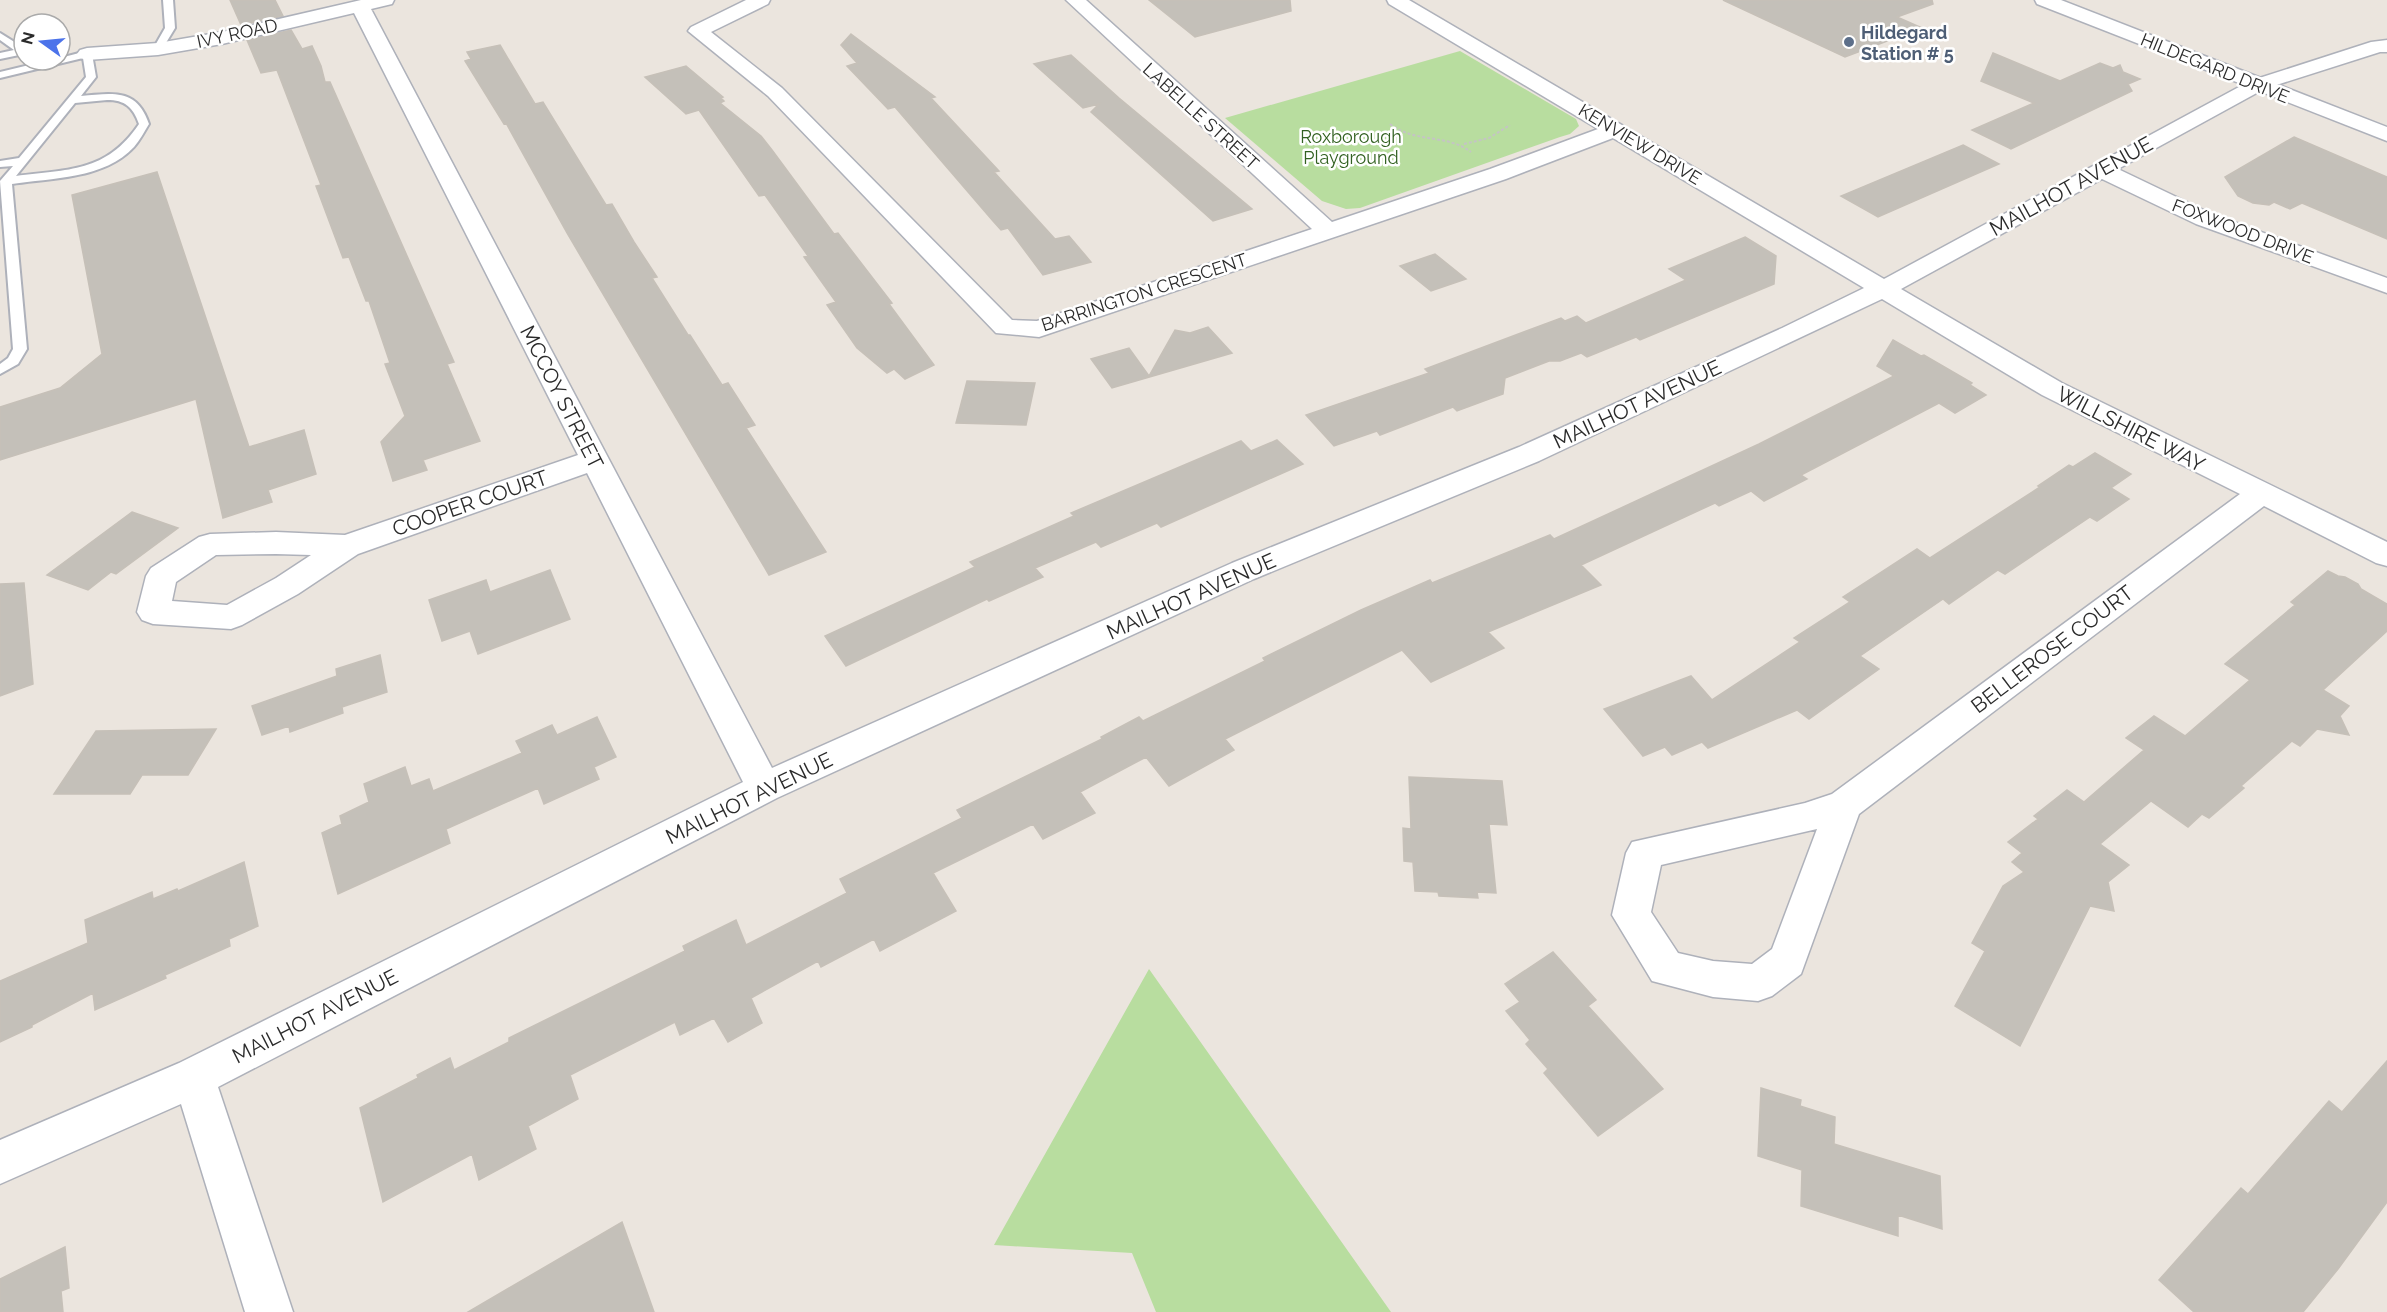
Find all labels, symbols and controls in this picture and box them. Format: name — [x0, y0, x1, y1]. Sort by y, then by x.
north arrow — [12, 12, 72, 72]
street label: IVY ROAD — [195, 14, 280, 52]
place label: Hildegard Station # 5 — [1861, 22, 1954, 64]
street label: HILDEGARD DRIVE — [2138, 29, 2292, 107]
text: N — [17, 30, 39, 47]
marker: Hildegard Station # 5 — [1842, 35, 1856, 49]
street label: LABELLE STREET — [1139, 58, 1263, 174]
street label: KENVIEW DRIVE — [1575, 99, 1705, 189]
park label: Roxborough Playground — [1300, 126, 1402, 168]
street label: MAILHOT AVENUE — [1985, 131, 2157, 241]
street label: FOXWOOD DRIVE — [2169, 194, 2317, 268]
street label: BARRINGTON CRESCENT — [1038, 249, 1250, 335]
street label: MCCOY STREET — [515, 321, 609, 473]
street label: MAILHOT AVENUE — [1549, 354, 1725, 454]
street label: WILLSHIRE WAY — [2053, 381, 2210, 477]
street label: COOPER COURT — [389, 465, 551, 541]
street label: MAILHOT AVENUE — [1103, 547, 1279, 645]
street label: BELLEROSE COURT — [1966, 580, 2138, 718]
street label: MAILHOT AVENUE — [661, 747, 837, 849]
street label: MAILHOT AVENUE — [228, 963, 402, 1069]

